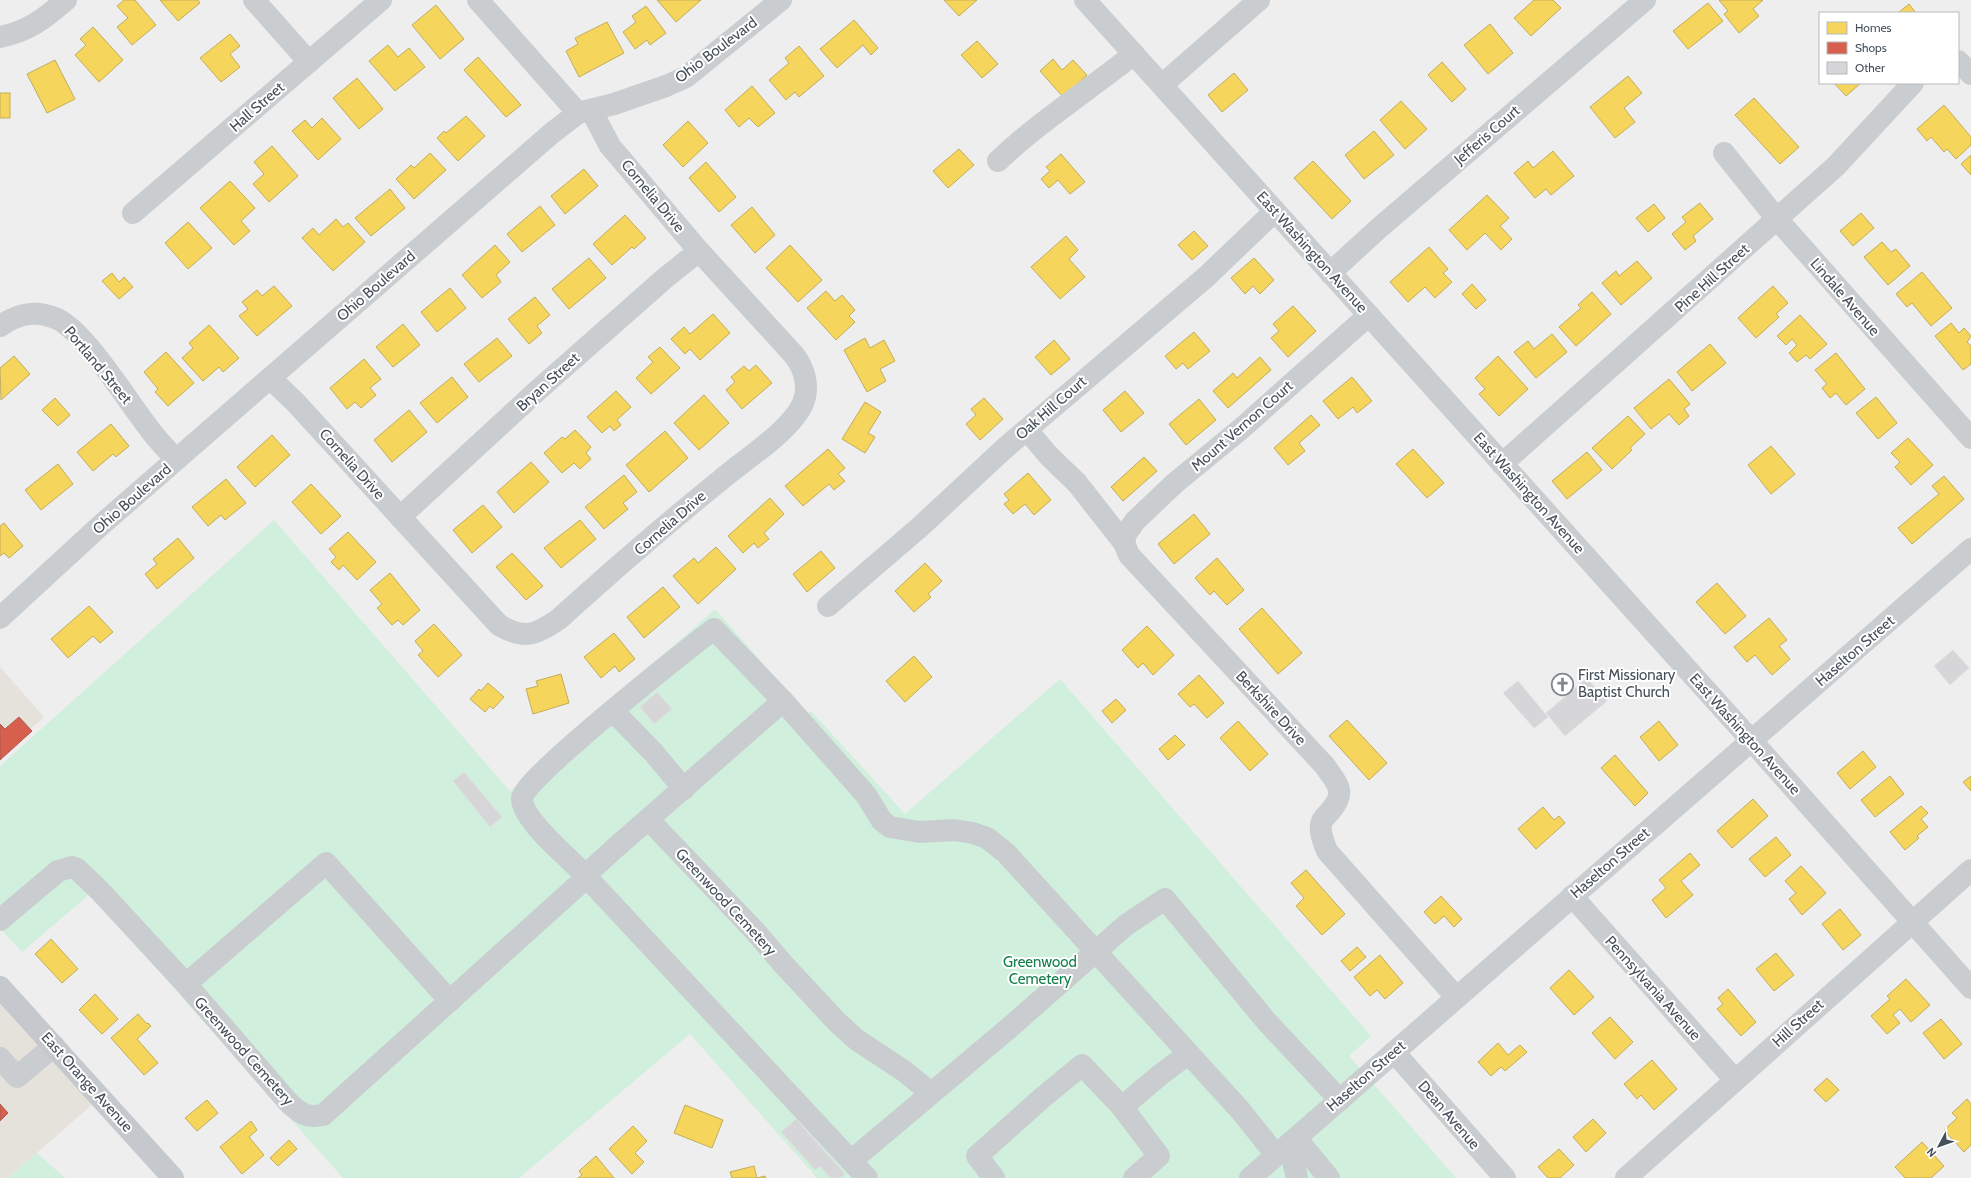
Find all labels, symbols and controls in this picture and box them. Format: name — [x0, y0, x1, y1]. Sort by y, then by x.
legend — [1819, 12, 1959, 84]
street label: Ohio Boulevard — [671, 13, 761, 87]
text: Homes — [1855, 20, 1892, 35]
text: Shops — [1855, 40, 1887, 55]
text: Other — [1855, 60, 1885, 75]
street label: Hall Street — [226, 78, 288, 136]
street label: Jefferis Court — [1450, 102, 1524, 169]
street label: Cornelia Drive — [617, 156, 689, 236]
street label: East Washington Avenue — [1253, 188, 1371, 317]
street label: Pine Hill Street — [1671, 240, 1753, 316]
street label: Ohio Boulevard — [333, 247, 419, 325]
street label: Lindale Avenue — [1806, 255, 1884, 340]
street label: Portland Street — [60, 323, 136, 407]
street label: Bryan Street — [513, 349, 583, 415]
street label: Oak Hill Court — [1012, 372, 1090, 444]
street label: Mount Vernon Court — [1187, 377, 1297, 475]
street label: Cornelia Drive — [316, 425, 389, 503]
street label: East Washington Avenue — [1470, 429, 1588, 558]
street label: Ohio Boulevard — [89, 460, 175, 538]
street label: Cornelia Drive — [630, 487, 710, 559]
street label: Haselton Street — [1812, 612, 1898, 690]
place label: First Missionary Baptist Church — [1578, 666, 1676, 701]
street label: Berkshire Drive — [1232, 667, 1310, 749]
street label: East Washington Avenue — [1686, 670, 1804, 799]
church icon: First Missionary Baptist Church — [1550, 671, 1576, 697]
street label: Haselton Street — [1567, 824, 1653, 902]
street label: Greenwood Cemetery — [672, 845, 781, 960]
street label: Pennsylvania Avenue — [1601, 932, 1705, 1044]
park label: Greenwood Cemetery — [1003, 953, 1077, 988]
street label: Greenwood Cemetery — [191, 993, 298, 1109]
street label: Hill Street — [1769, 995, 1827, 1051]
street label: East Orange Avenue — [38, 1028, 137, 1136]
street label: Haselton Street — [1323, 1037, 1409, 1115]
street label: Dean Avenue — [1414, 1077, 1484, 1153]
north arrow — [1919, 1126, 1959, 1166]
text: N — [1924, 1145, 1939, 1160]

